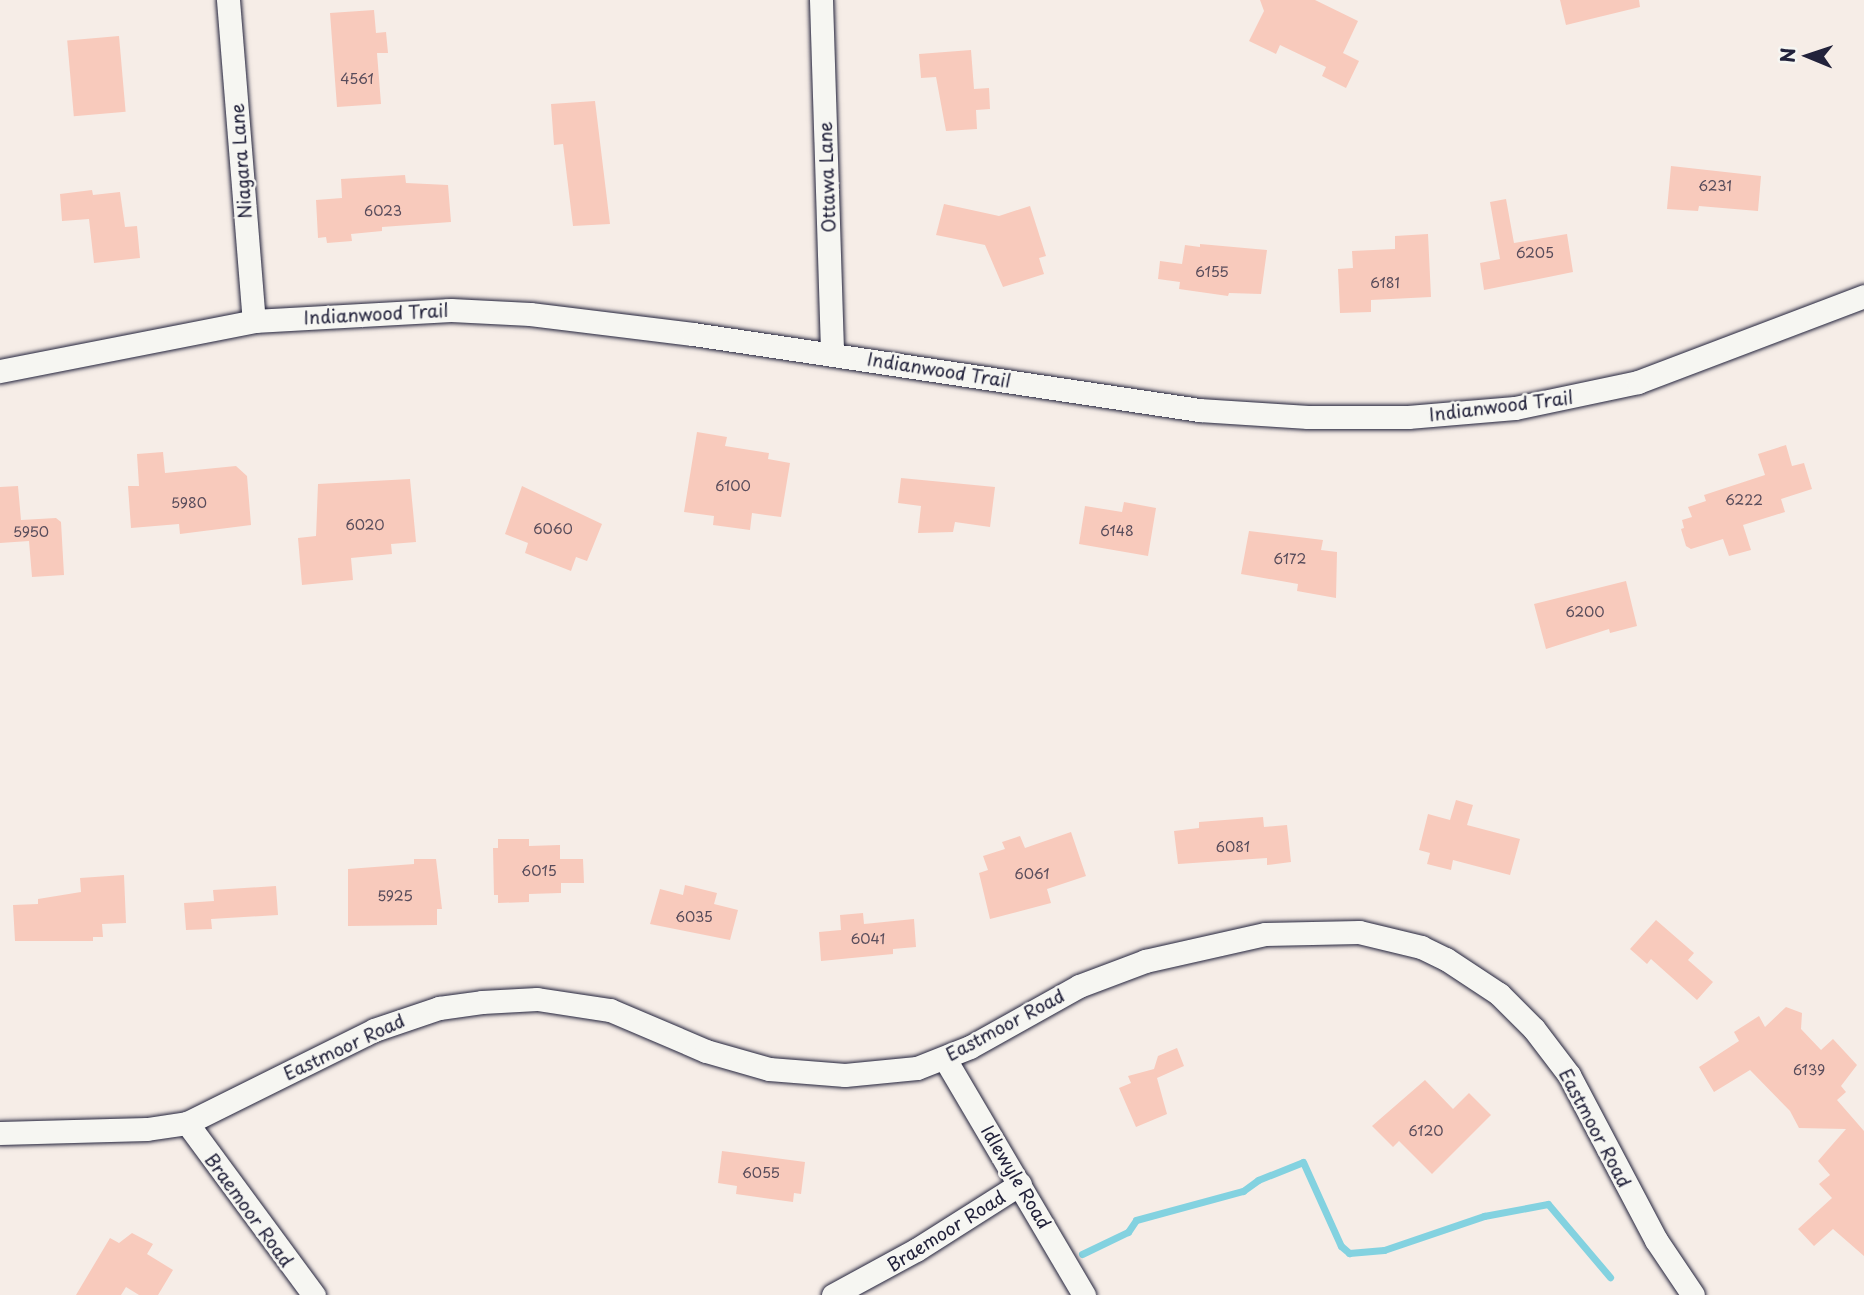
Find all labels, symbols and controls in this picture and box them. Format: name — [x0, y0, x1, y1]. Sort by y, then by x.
north arrow — [1773, 21, 1843, 91]
text: N — [1773, 47, 1801, 63]
house number: 4561 — [340, 71, 374, 87]
street label: Niagara Lane — [226, 102, 256, 220]
street label: Ottawa Lane — [814, 121, 840, 233]
house number: 6231 — [1698, 178, 1732, 194]
house number: 6023 — [364, 203, 402, 219]
house number: 6205 — [1516, 245, 1554, 261]
house number: 6155 — [1195, 264, 1229, 280]
house number: 6181 — [1370, 275, 1400, 291]
street label: Indianwood Trail — [303, 299, 449, 329]
street label: Indianwood Trail — [865, 348, 1013, 392]
street label: Indianwood Trail — [1427, 386, 1575, 426]
house number: 6100 — [715, 478, 751, 494]
house number: 6222 — [1725, 492, 1763, 508]
house number: 5980 — [171, 495, 207, 511]
house number: 6020 — [345, 517, 385, 533]
house number: 6060 — [533, 521, 573, 537]
house number: 6148 — [1100, 523, 1134, 539]
house number: 5950 — [13, 524, 49, 540]
house number: 6172 — [1274, 551, 1306, 567]
house number: 6200 — [1565, 604, 1605, 620]
house number: 6081 — [1216, 839, 1250, 855]
house number: 6015 — [521, 863, 557, 879]
house number: 6061 — [1014, 866, 1050, 882]
house number: 5925 — [377, 888, 413, 904]
house number: 6035 — [675, 909, 713, 925]
house number: 6041 — [851, 931, 885, 947]
street label: Eastmoor Road — [942, 985, 1068, 1065]
street label: Eastmoor Road — [280, 1009, 408, 1085]
house number: 6139 — [1793, 1062, 1825, 1078]
street label: Eastmoor Road — [1555, 1065, 1635, 1191]
street label: Idlewyle Road — [976, 1120, 1056, 1234]
house number: 6120 — [1408, 1123, 1444, 1139]
street label: Braemoor Road — [201, 1149, 297, 1271]
house number: 6055 — [742, 1165, 780, 1181]
street label: Braemoor Road — [883, 1186, 1009, 1276]

